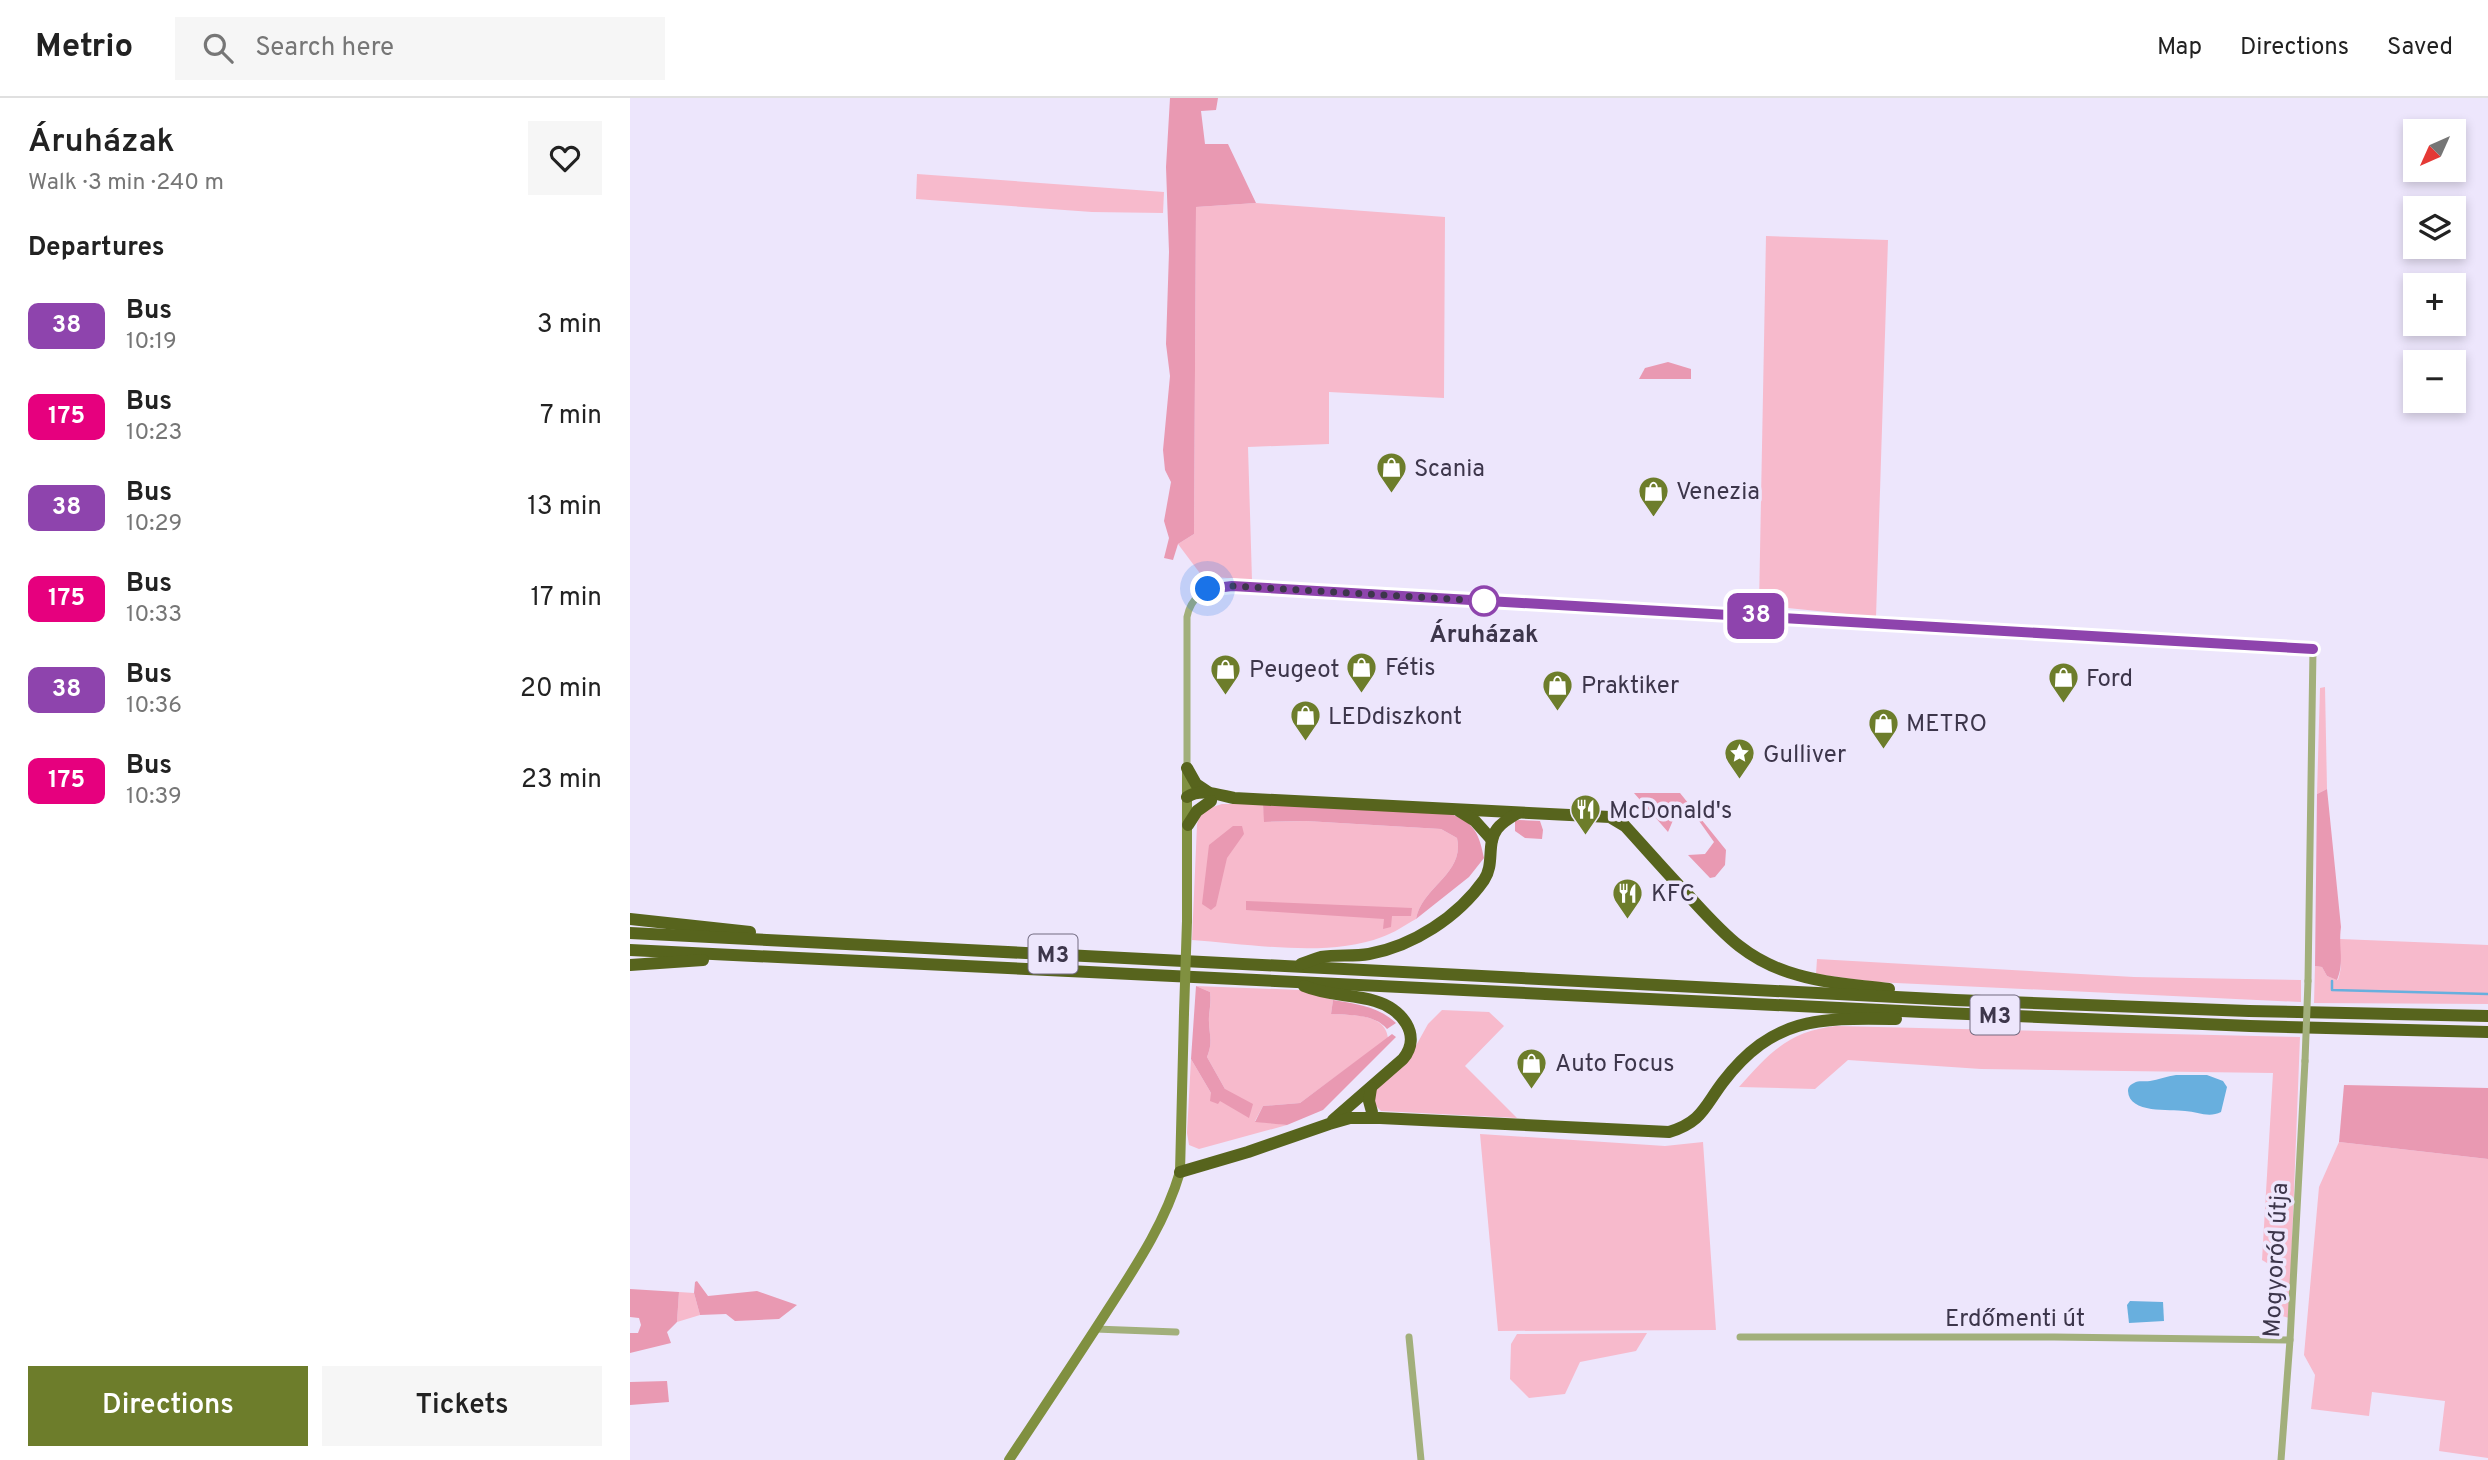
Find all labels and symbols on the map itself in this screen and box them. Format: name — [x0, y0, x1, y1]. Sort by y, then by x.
north arrow — [2403, 119, 2466, 182]
shop icon: Scania — [1374, 451, 1408, 495]
place label: Scania — [1414, 455, 1485, 485]
shop icon: Venezia — [1636, 474, 1670, 518]
place label: Venezia — [1676, 478, 1760, 508]
your location — [1190, 571, 1225, 606]
marker: Áruházak — [1469, 586, 1499, 616]
line badge: 38 — [1724, 593, 1788, 639]
place label: Áruházak — [1430, 619, 1538, 651]
shop icon: Fétis — [1345, 650, 1379, 694]
shop icon: Peugeot — [1209, 652, 1243, 696]
place label: Fétis — [1385, 654, 1435, 684]
place label: Peugeot — [1249, 656, 1339, 686]
shop icon: Ford — [2046, 661, 2080, 705]
place label: Ford — [2086, 665, 2133, 695]
shop icon: Praktiker — [1541, 668, 1575, 712]
place label: Praktiker — [1581, 672, 1679, 702]
shop icon: LEDdiszkont — [1288, 699, 1322, 743]
place label: LEDdiszkont — [1328, 703, 1462, 733]
shop icon: METRO — [1866, 706, 1900, 750]
place label: METRO — [1906, 710, 1987, 740]
place icon: Gulliver — [1723, 737, 1757, 781]
place label: Gulliver — [1763, 741, 1846, 771]
restaurant icon: McDonald's — [1569, 793, 1603, 837]
place label: McDonald's — [1609, 797, 1732, 827]
restaurant icon: KFC — [1611, 876, 1645, 920]
place label: KFC — [1651, 880, 1695, 910]
road number: M3 — [1028, 934, 1078, 974]
road number: M3 — [1970, 996, 2020, 1034]
shop icon: Auto Focus — [1515, 1046, 1549, 1090]
place label: Auto Focus — [1555, 1050, 1674, 1080]
street label: Mogyoród útja — [2258, 1182, 2296, 1338]
street label: Erdőmenti út — [1945, 1305, 2085, 1335]

